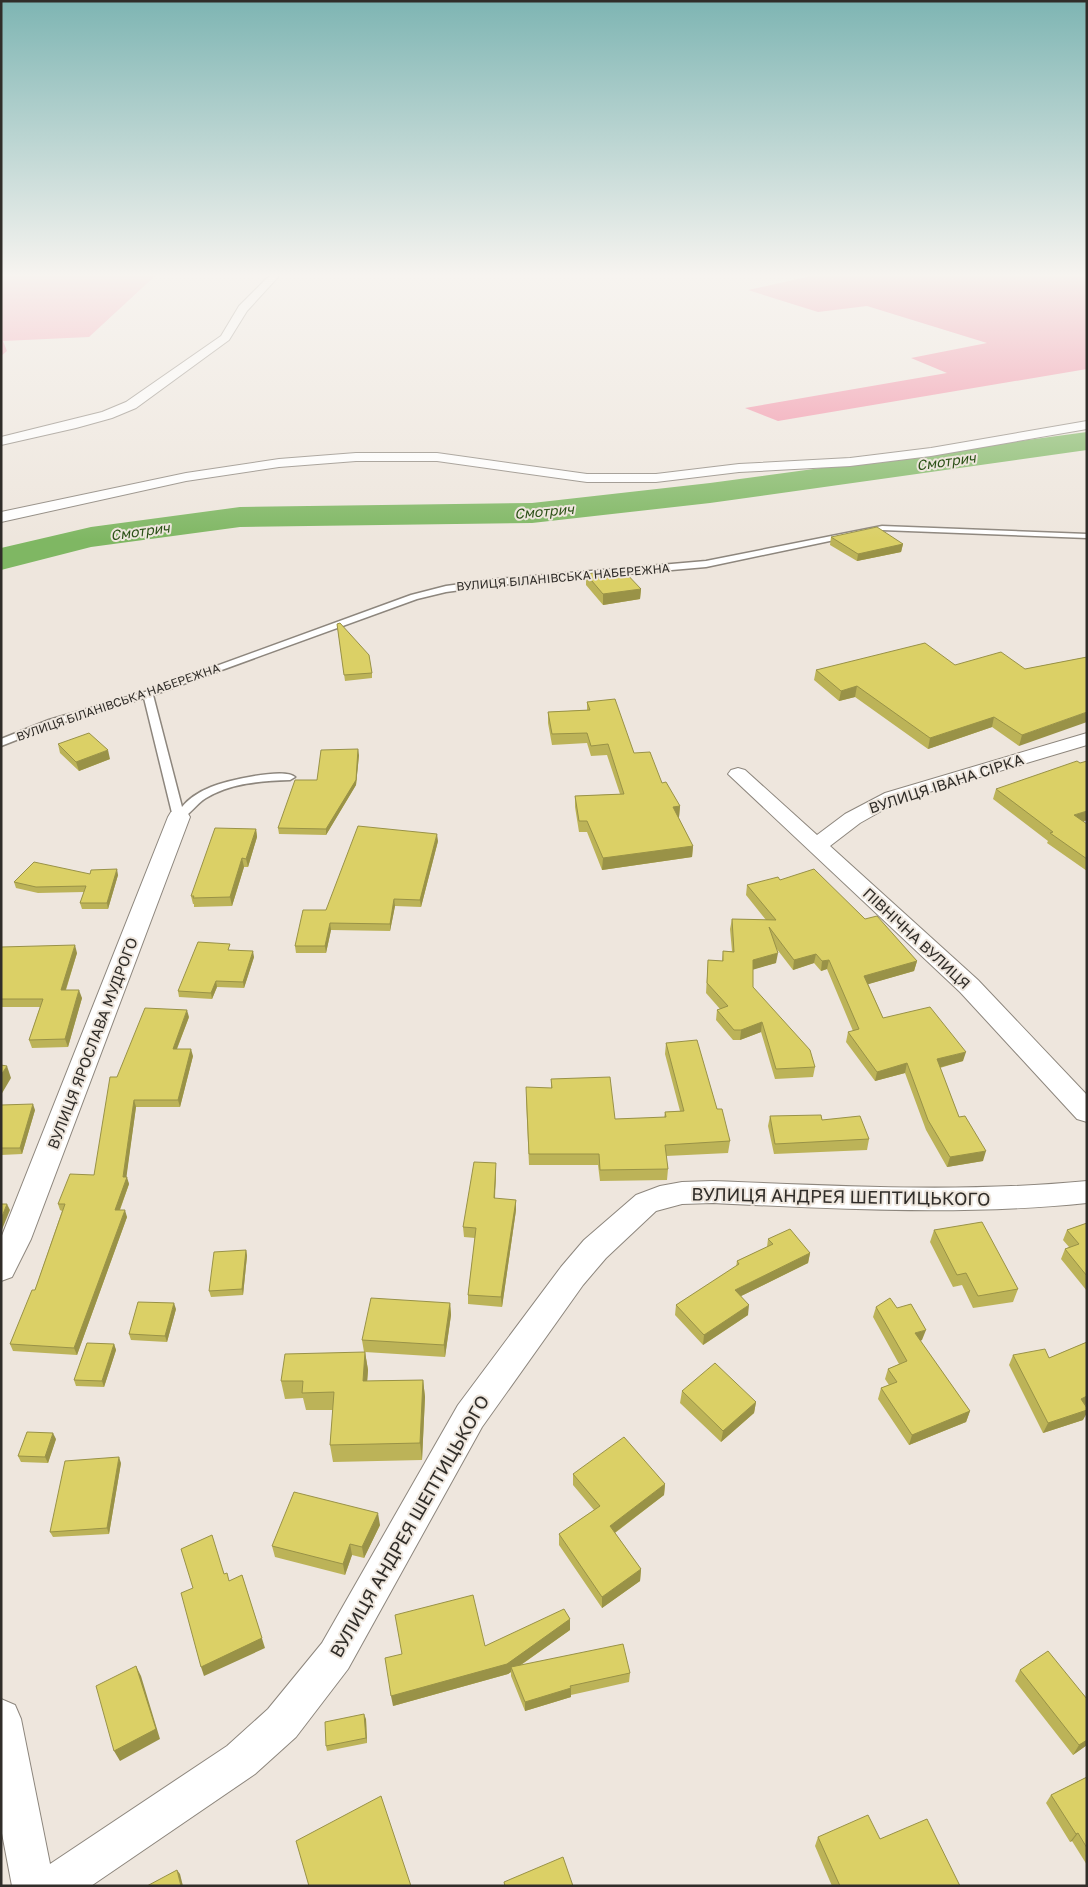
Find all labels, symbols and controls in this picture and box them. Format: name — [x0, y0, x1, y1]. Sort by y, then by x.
water label: Смотрич — [915, 448, 978, 474]
water label: Смотрич — [514, 500, 576, 522]
water label: Смотрич — [109, 518, 172, 544]
street label: ВУЛИЦЯ БІЛАНІВСЬКА НАБЕРЕЖНА — [456, 560, 670, 594]
street label: ВУЛИЦЯ БІЛАНІВСЬКА НАБЕРЕЖНА — [14, 660, 222, 744]
street label: ВУЛИЦЯ ІВАНА СІРКА — [866, 749, 1026, 817]
street label: ПІВНІЧНА ВУЛИЦЯ — [860, 884, 974, 992]
street label: ВУЛИЦЯ ЯРОСЛАВА МУДРОГО — [43, 935, 141, 1151]
street label: ВУЛИЦЯ АНДРЕЯ ШЕПТИЦЬКОГО — [691, 1182, 991, 1210]
street label: ВУЛИЦЯ АНДРЕЯ ШЕПТИЦЬКОГО — [325, 1391, 493, 1661]

